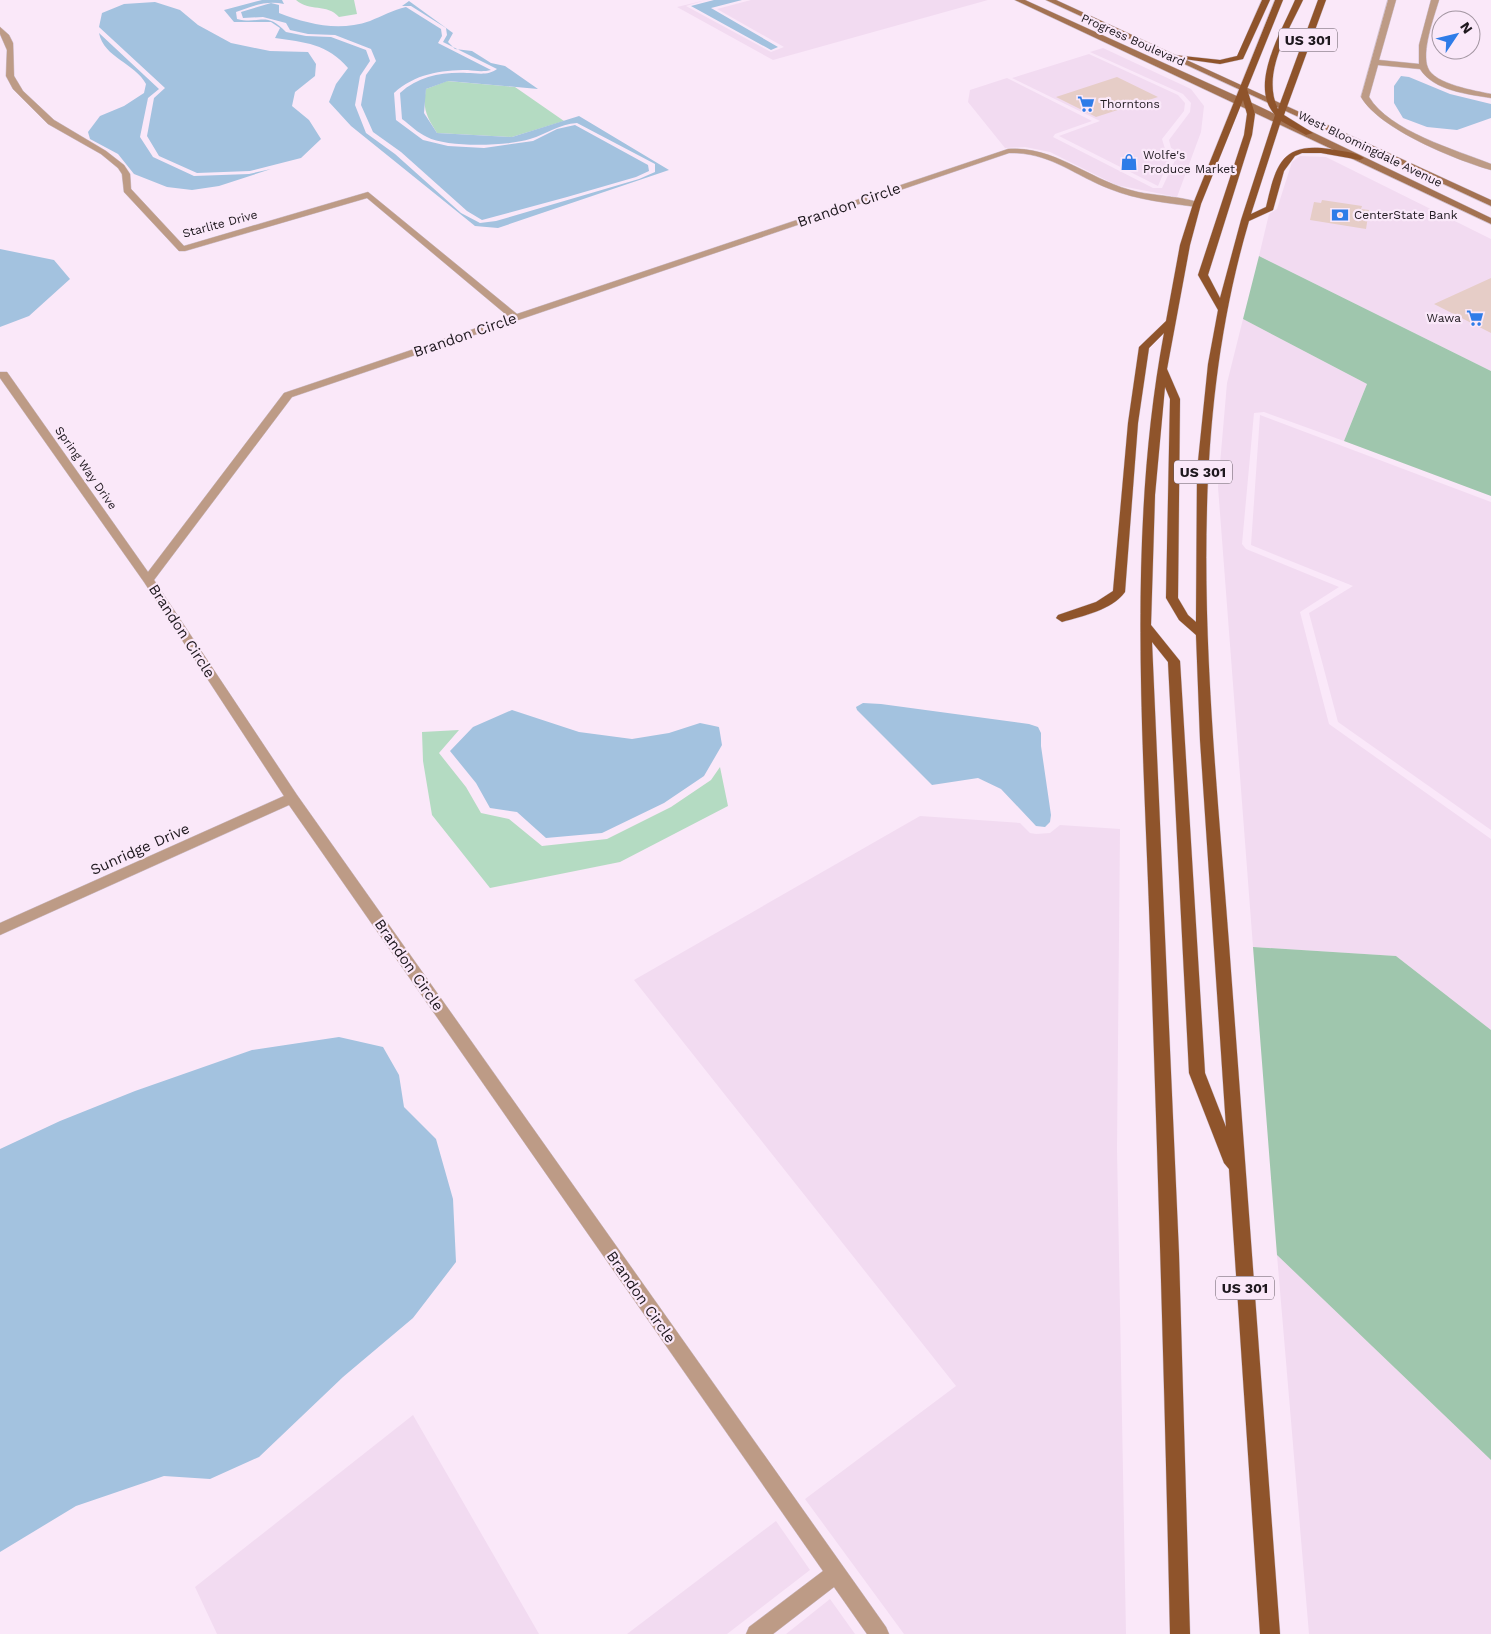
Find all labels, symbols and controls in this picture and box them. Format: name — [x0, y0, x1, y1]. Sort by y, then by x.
north arrow — [1431, 10, 1481, 60]
street label: Progress Boulevard — [1079, 11, 1187, 69]
text: N — [1457, 19, 1476, 36]
road number: US 301 — [1279, 28, 1337, 52]
supermarket icon: Thorntons — [1076, 94, 1096, 114]
place label: Thorntons — [1100, 97, 1160, 111]
street label: West Bloomingdale Avenue — [1296, 108, 1445, 190]
place label: Wolfe's Produce Market — [1143, 148, 1235, 176]
shop icon: Wolfe's Produce Market — [1119, 152, 1139, 172]
street label: Brandon Circle — [795, 179, 903, 231]
bank icon: CenterState Bank — [1330, 205, 1350, 225]
street label: Starlite Drive — [181, 207, 259, 241]
place label: CenterState Bank — [1354, 208, 1458, 222]
supermarket icon: Wawa — [1465, 308, 1485, 328]
street label: Brandon Circle — [411, 309, 519, 361]
place label: Wawa — [1427, 311, 1461, 325]
street label: Spring Way Drive — [52, 424, 120, 512]
road number: US 301 — [1174, 461, 1232, 484]
street label: Brandon Circle — [145, 581, 219, 681]
street label: Sunridge Drive — [88, 819, 192, 879]
street label: Brandon Circle — [371, 916, 447, 1014]
street label: Brandon Circle — [603, 1248, 679, 1346]
road number: US 301 — [1216, 1276, 1274, 1300]

